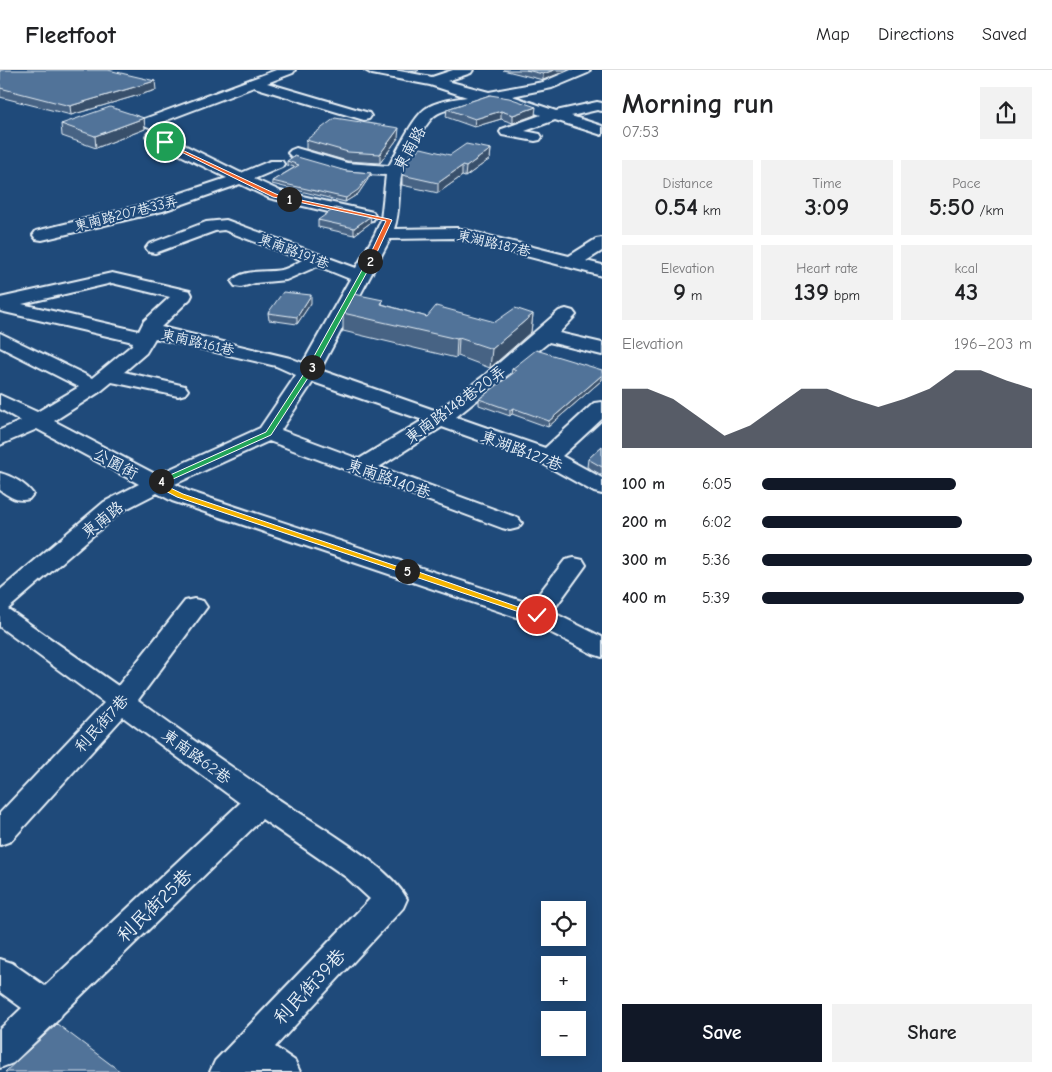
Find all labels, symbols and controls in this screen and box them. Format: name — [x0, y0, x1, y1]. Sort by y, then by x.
text: Fleetfoot — [25, 21, 116, 49]
text: Map — [816, 24, 850, 45]
text: Directions — [878, 24, 954, 45]
text: Saved — [982, 24, 1027, 45]
button: share — [980, 87, 1032, 139]
text: Morning run — [622, 88, 774, 120]
pin — [144, 121, 186, 163]
street label: 東南路 — [390, 123, 429, 174]
text: 07:53 — [622, 123, 659, 141]
icon: arrive — [151, 128, 179, 156]
text: Distance — [663, 175, 713, 192]
text: Time — [812, 175, 842, 192]
text: Pace — [952, 175, 980, 192]
pin: 1 — [276, 186, 302, 212]
text: 1 — [287, 191, 292, 208]
street label: 東南路207巷33弄 — [72, 192, 180, 235]
text: 0.54 — [654, 192, 698, 221]
text: 3:09 — [805, 192, 849, 221]
text: 5:50 — [929, 192, 975, 221]
text: km — [698, 202, 721, 219]
text: /km — [975, 202, 1004, 219]
street label: 東湖路187巷 — [455, 227, 533, 260]
street label: 東南路191巷 — [256, 230, 333, 273]
pin: 2 — [358, 248, 382, 274]
text: 2 — [367, 253, 374, 270]
text: Elevation — [661, 260, 714, 277]
text: Heart rate — [796, 260, 858, 277]
text: kcal — [955, 260, 978, 277]
text: 9 — [673, 277, 686, 306]
text: 139 — [794, 277, 829, 306]
text: 43 — [954, 277, 978, 306]
text: m — [686, 287, 702, 304]
text: bpm — [829, 287, 860, 304]
street label: 東南路161巷 — [160, 326, 237, 359]
text: Elevation — [622, 335, 683, 353]
text: 196–203 m — [954, 335, 1032, 353]
pin: 3 — [300, 354, 324, 380]
text: 3 — [309, 359, 316, 376]
street label: 東南路148巷20弄 — [402, 362, 510, 447]
street label: 東湖路127巷 — [478, 427, 565, 475]
street label: 公園街 — [90, 445, 141, 483]
street label: 東南路140巷 — [344, 455, 433, 502]
pin: 4 — [148, 468, 174, 494]
text: 4 — [158, 473, 165, 490]
text: 100 m — [622, 475, 665, 493]
text: 6:05 — [702, 475, 732, 493]
street label: 東南路 — [78, 498, 127, 542]
text: 200 m — [622, 513, 667, 531]
text: 6:02 — [702, 513, 732, 531]
text: 300 m — [622, 551, 667, 569]
text: 5:36 — [702, 551, 730, 569]
pin: 5 — [394, 558, 420, 584]
text: 5 — [404, 563, 411, 580]
text: 400 m — [622, 589, 666, 607]
text: 5:39 — [702, 589, 730, 607]
pin — [516, 594, 558, 636]
icon: check — [523, 601, 551, 629]
street label: 利民街7巷 — [71, 691, 132, 756]
street label: 東南路62巷 — [158, 726, 234, 788]
street label: 利民街25巷 — [112, 864, 197, 947]
map controls — [541, 901, 586, 1056]
button: locate — [541, 901, 586, 946]
street label: 利民街39巷 — [269, 944, 350, 1029]
button: + — [541, 956, 586, 1001]
button: Save — [622, 1004, 822, 1062]
button: Share — [832, 1004, 1032, 1062]
button: − — [541, 1011, 586, 1056]

